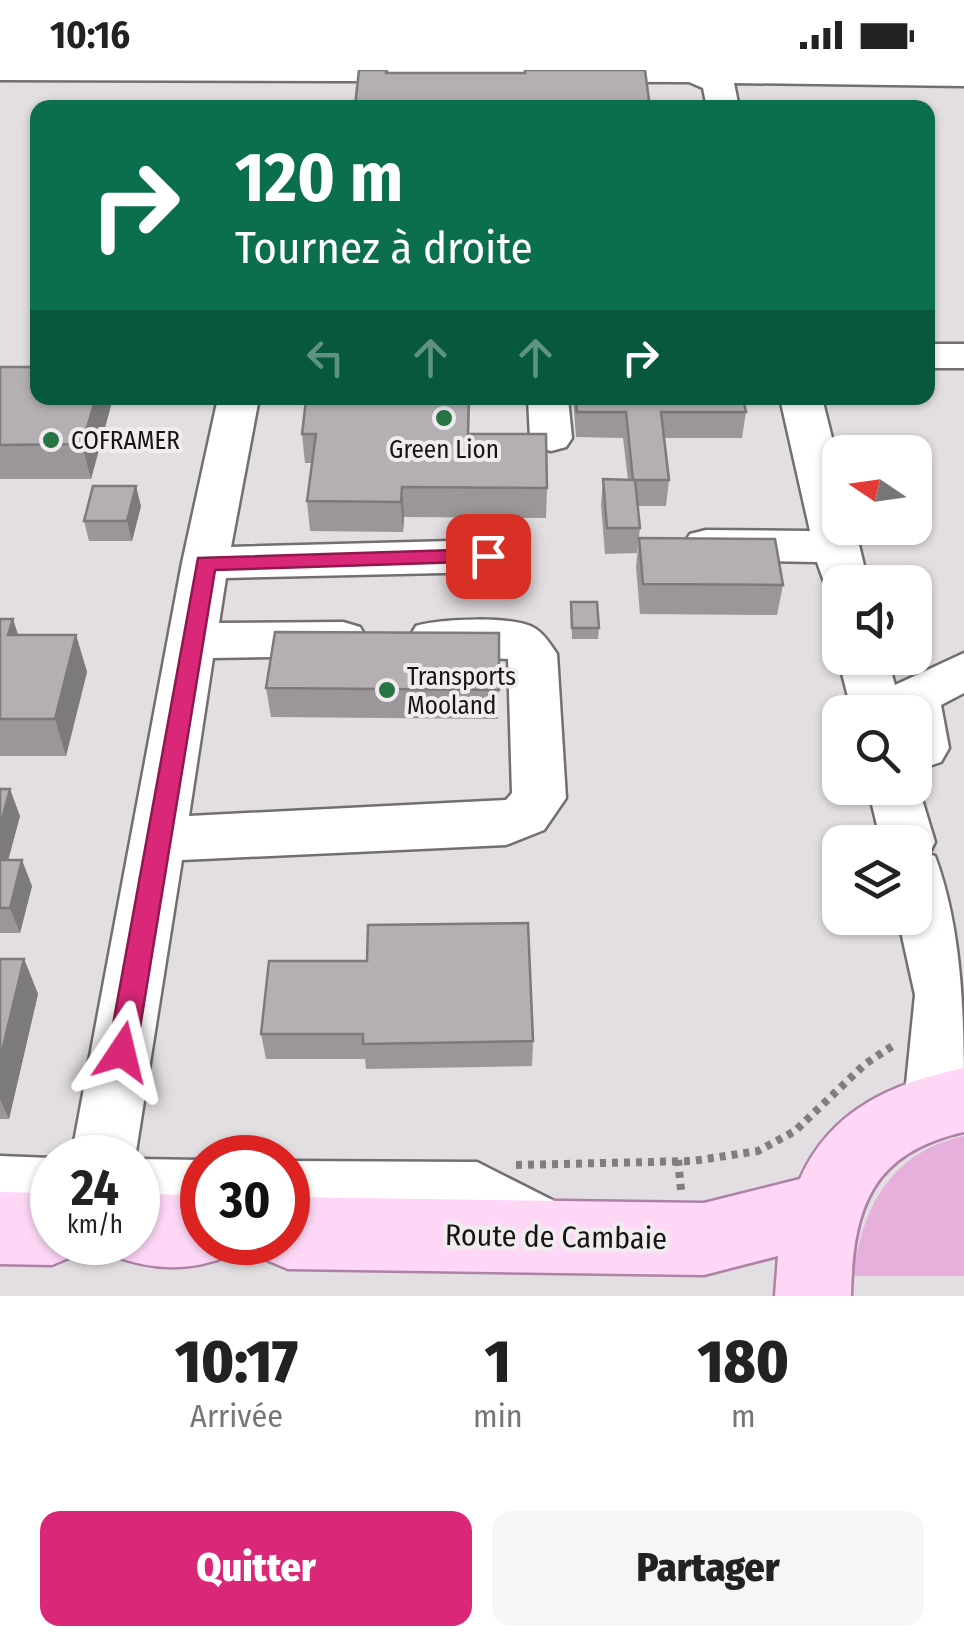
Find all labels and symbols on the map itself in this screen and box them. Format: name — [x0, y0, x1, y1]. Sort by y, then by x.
marker: Green Lion — [433, 407, 455, 429]
place label: COFRAMER — [71, 426, 180, 456]
marker: COFRAMER — [40, 429, 62, 451]
place label: Green Lion — [389, 435, 499, 465]
north arrow — [822, 435, 932, 545]
pin — [446, 514, 531, 599]
place label: Transports Mooland — [407, 662, 516, 721]
marker: Transports Mooland — [376, 679, 398, 701]
position arrow — [70, 1000, 174, 1104]
speed limit sign: 30 — [180, 1135, 310, 1265]
street label: Route de Cambaie — [445, 1217, 667, 1257]

